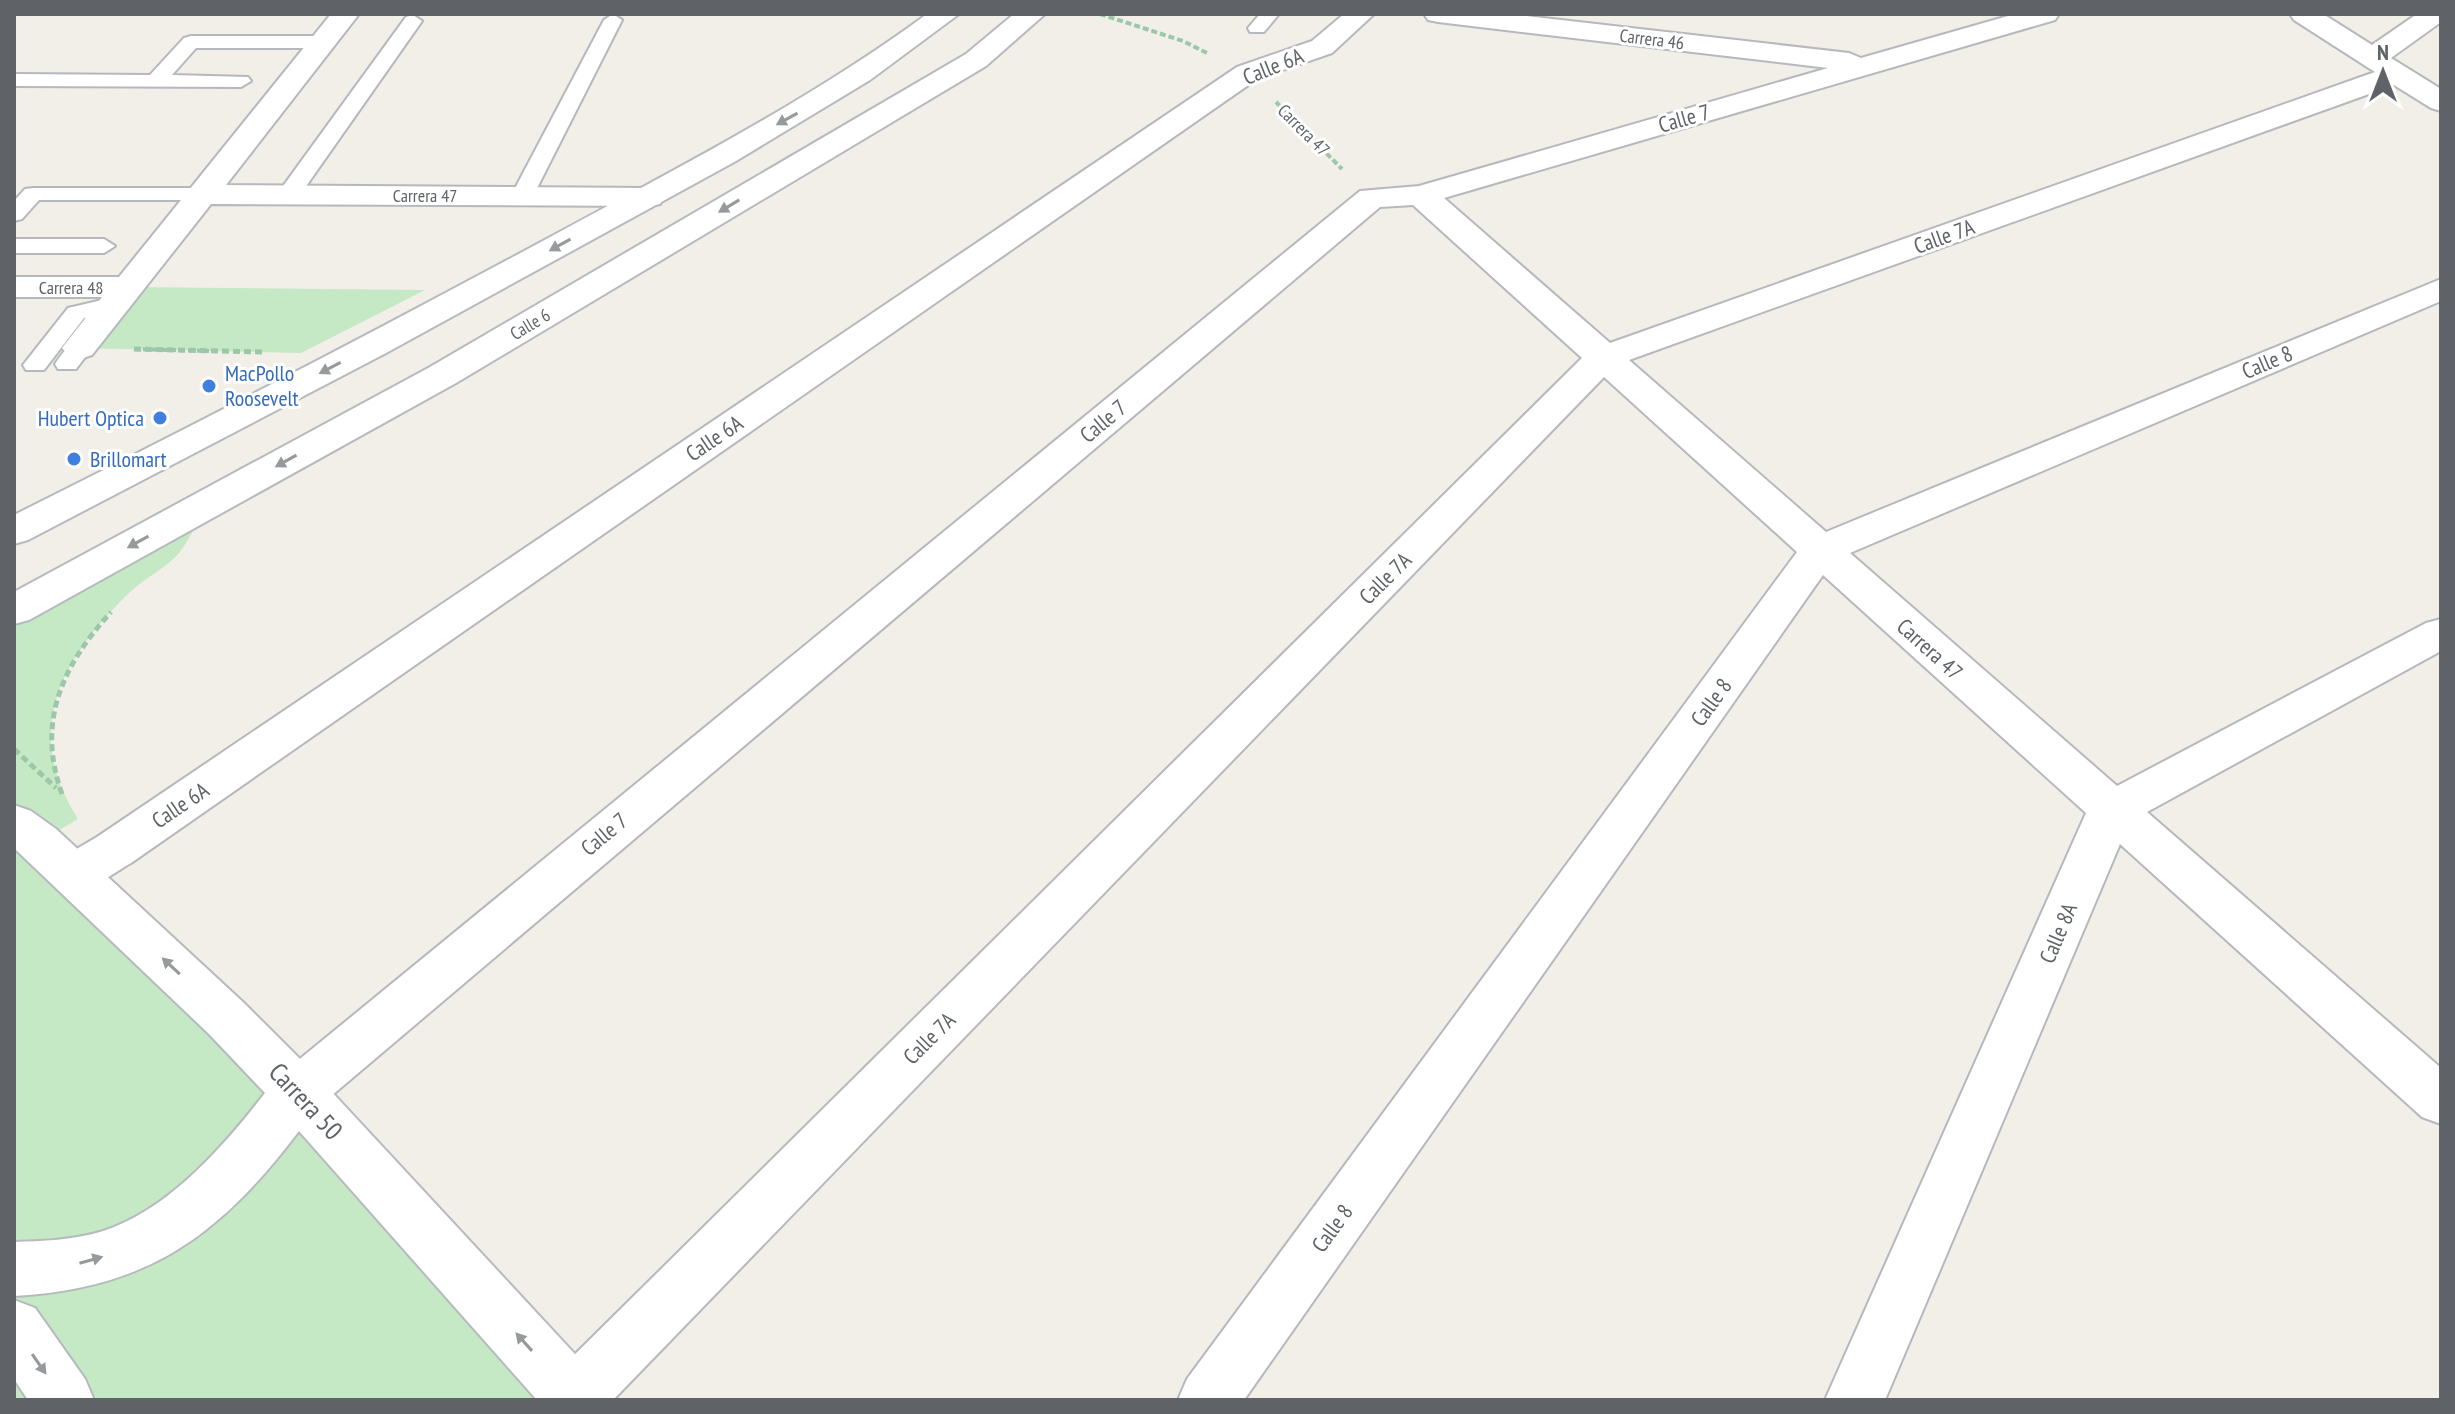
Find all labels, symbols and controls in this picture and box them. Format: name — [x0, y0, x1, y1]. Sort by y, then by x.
street label: Carrera 46 — [1619, 24, 1685, 54]
north arrow — [2343, 32, 2423, 112]
text: N — [2377, 38, 2389, 66]
street label: Calle 6A — [1239, 41, 1308, 91]
street label: Calle 7 — [1655, 97, 1713, 139]
street label: Carrera 47 — [1273, 99, 1335, 161]
one-way arrow — [776, 112, 798, 126]
street label: Carrera 47 — [393, 184, 457, 207]
one-way arrow — [718, 199, 740, 213]
street label: Calle 7A — [1910, 212, 1979, 260]
one-way arrow — [548, 239, 571, 252]
street label: Carrera 48 — [39, 276, 103, 299]
street label: Calle 6 — [506, 303, 554, 345]
street label: Calle 8 — [2237, 339, 2297, 385]
place label: MacPollo Roosevelt — [225, 359, 299, 412]
one-way arrow — [319, 361, 342, 374]
marker: MacPollo Roosevelt — [200, 377, 218, 395]
street label: Calle 7 — [1074, 393, 1132, 449]
place label: Hubert Optica — [38, 404, 144, 432]
street label: Calle 6A — [680, 408, 748, 467]
marker: Hubert Optica — [151, 409, 169, 427]
place label: Brillomart — [90, 445, 167, 473]
marker: Brillomart — [65, 450, 83, 468]
one-way arrow — [274, 455, 297, 468]
one-way arrow — [127, 535, 149, 549]
street label: Calle 7A — [1353, 546, 1417, 610]
street label: Carrera 47 — [1891, 612, 1969, 686]
street label: Calle 8 — [1684, 673, 1738, 731]
street label: Calle 6A — [146, 775, 214, 834]
street label: Calle 7 — [575, 806, 633, 862]
street label: Calle 8A — [2033, 898, 2083, 967]
one-way arrow — [161, 957, 180, 975]
street label: Calle 7A — [897, 1006, 961, 1070]
street label: Carrera 50 — [262, 1056, 350, 1146]
street label: Calle 8 — [1305, 1199, 1359, 1257]
one-way arrow — [79, 1253, 103, 1266]
one-way arrow — [516, 1333, 534, 1352]
one-way arrow — [31, 1354, 46, 1375]

